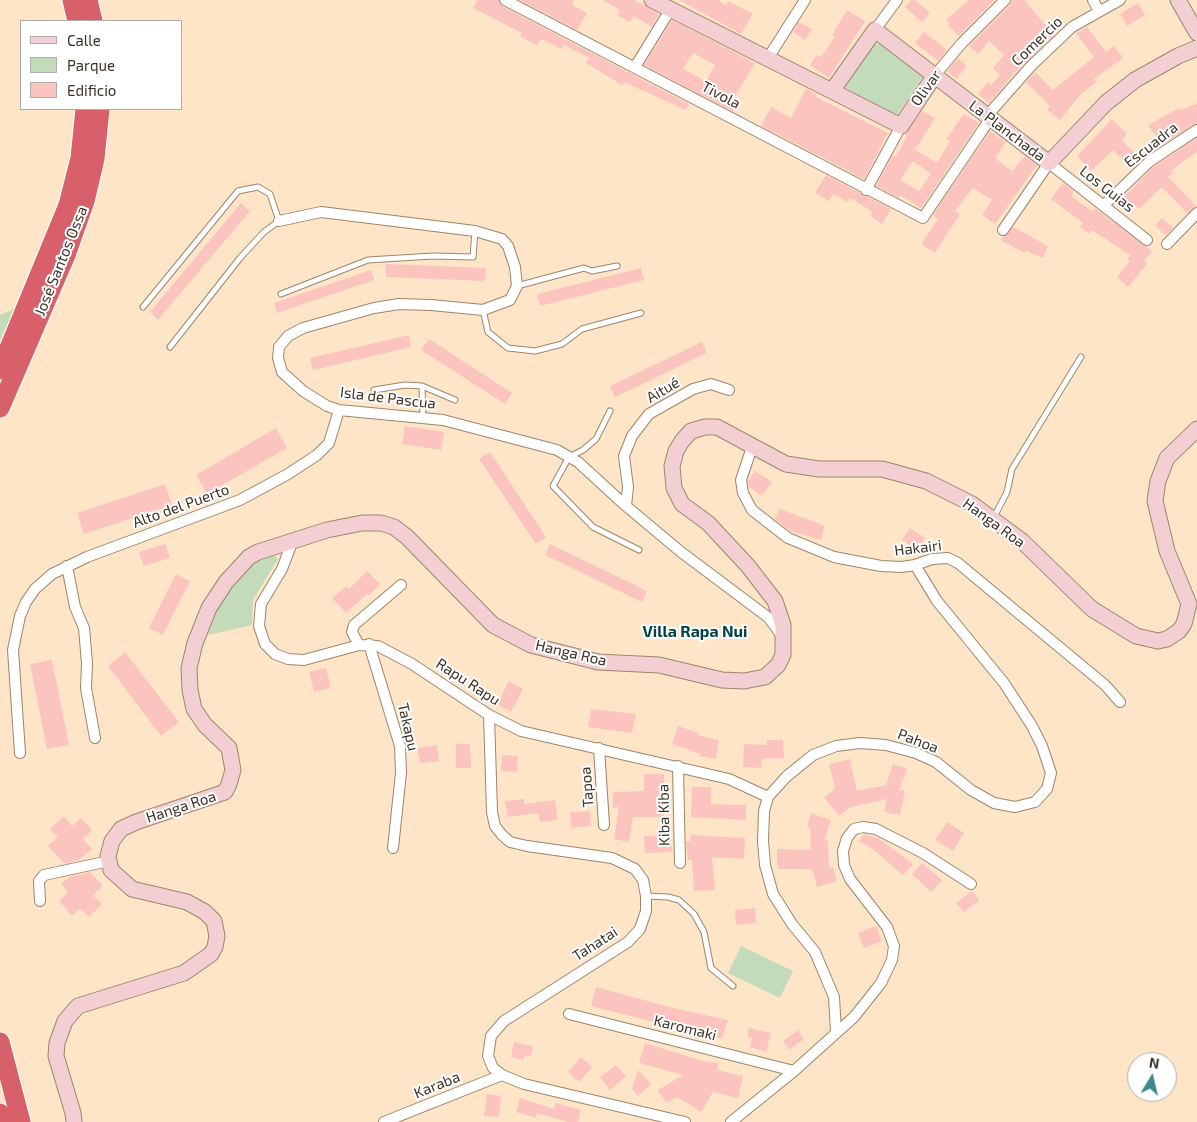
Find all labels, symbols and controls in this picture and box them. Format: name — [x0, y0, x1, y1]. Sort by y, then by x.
street label: Comercio — [1008, 12, 1066, 70]
legend — [20, 20, 182, 110]
text: Calle — [67, 31, 101, 49]
text: Parque — [67, 56, 115, 74]
street label: Olivar — [907, 66, 945, 110]
street label: Tivola — [698, 77, 744, 113]
text: Edificio — [67, 81, 116, 99]
street label: La Planchada — [965, 97, 1049, 165]
street label: Escuadra — [1121, 119, 1181, 171]
street label: Los Guias — [1076, 162, 1138, 216]
street label: José Santos Ossa — [31, 204, 91, 318]
street label: Aitué — [643, 373, 683, 407]
street label: Isla de Pascua — [339, 383, 437, 413]
street label: Alto del Puerto — [130, 480, 232, 532]
street label: Hanga Roa — [959, 494, 1029, 552]
street label: Hakairi — [893, 536, 943, 560]
district label: Villa Rapa Nui — [643, 622, 747, 642]
street label: Hanga Roa — [534, 636, 608, 670]
street label: Rapu Rapu — [433, 655, 503, 709]
street label: Takapu — [394, 701, 422, 753]
street label: Pahoa — [895, 725, 941, 757]
street label: Tapoa — [577, 766, 597, 808]
street label: Kiba Kiba — [654, 784, 674, 846]
street label: Hanga Roa — [144, 787, 218, 827]
street label: Tahatai — [569, 923, 621, 965]
street label: Karomaki — [652, 1012, 718, 1044]
north arrow — [1127, 1052, 1177, 1102]
text: N — [1148, 1053, 1161, 1072]
street label: Karaba — [411, 1068, 463, 1102]

